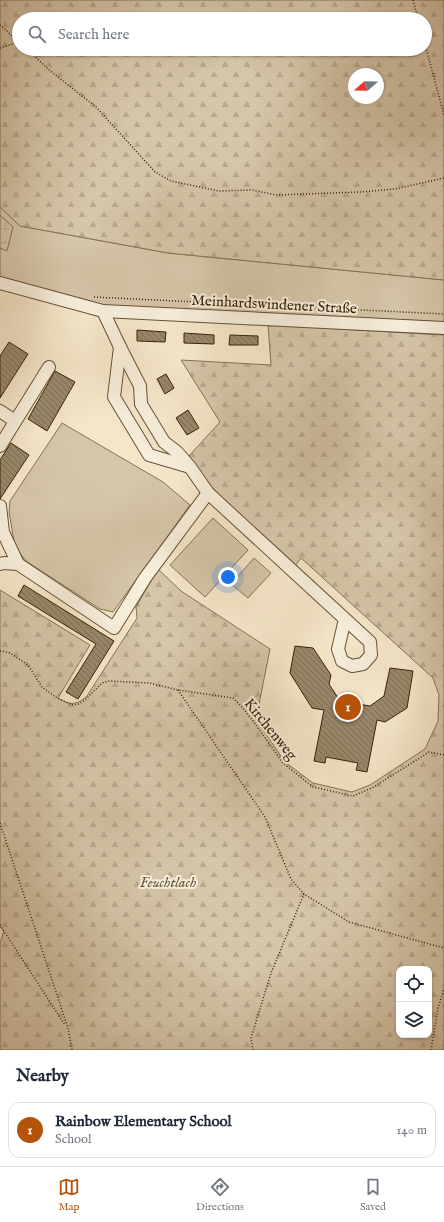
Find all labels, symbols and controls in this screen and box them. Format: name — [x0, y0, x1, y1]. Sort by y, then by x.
search box — [12, 12, 432, 56]
icon: search — [26, 23, 48, 45]
text: Search here — [58, 25, 129, 44]
north arrow — [348, 68, 384, 104]
street label: Meinhardswindener Straße — [191, 291, 357, 318]
your location — [218, 567, 238, 587]
pin: 1 — [335, 692, 361, 722]
street label: Kirchenweg — [240, 694, 302, 765]
park label: Feuchtlach — [140, 873, 197, 892]
map controls — [396, 966, 432, 1038]
button: locate — [396, 966, 432, 1002]
button: layers — [396, 1002, 432, 1038]
text: Nearby — [16, 1066, 69, 1087]
text: Rainbow Elementary School — [55, 1112, 232, 1131]
text: 1 — [28, 1122, 32, 1139]
text: 140 m — [397, 1122, 427, 1139]
text: School — [55, 1131, 92, 1148]
tab: Map — [58, 1176, 80, 1214]
tab: Directions — [196, 1176, 244, 1214]
tab: Saved — [360, 1176, 386, 1214]

